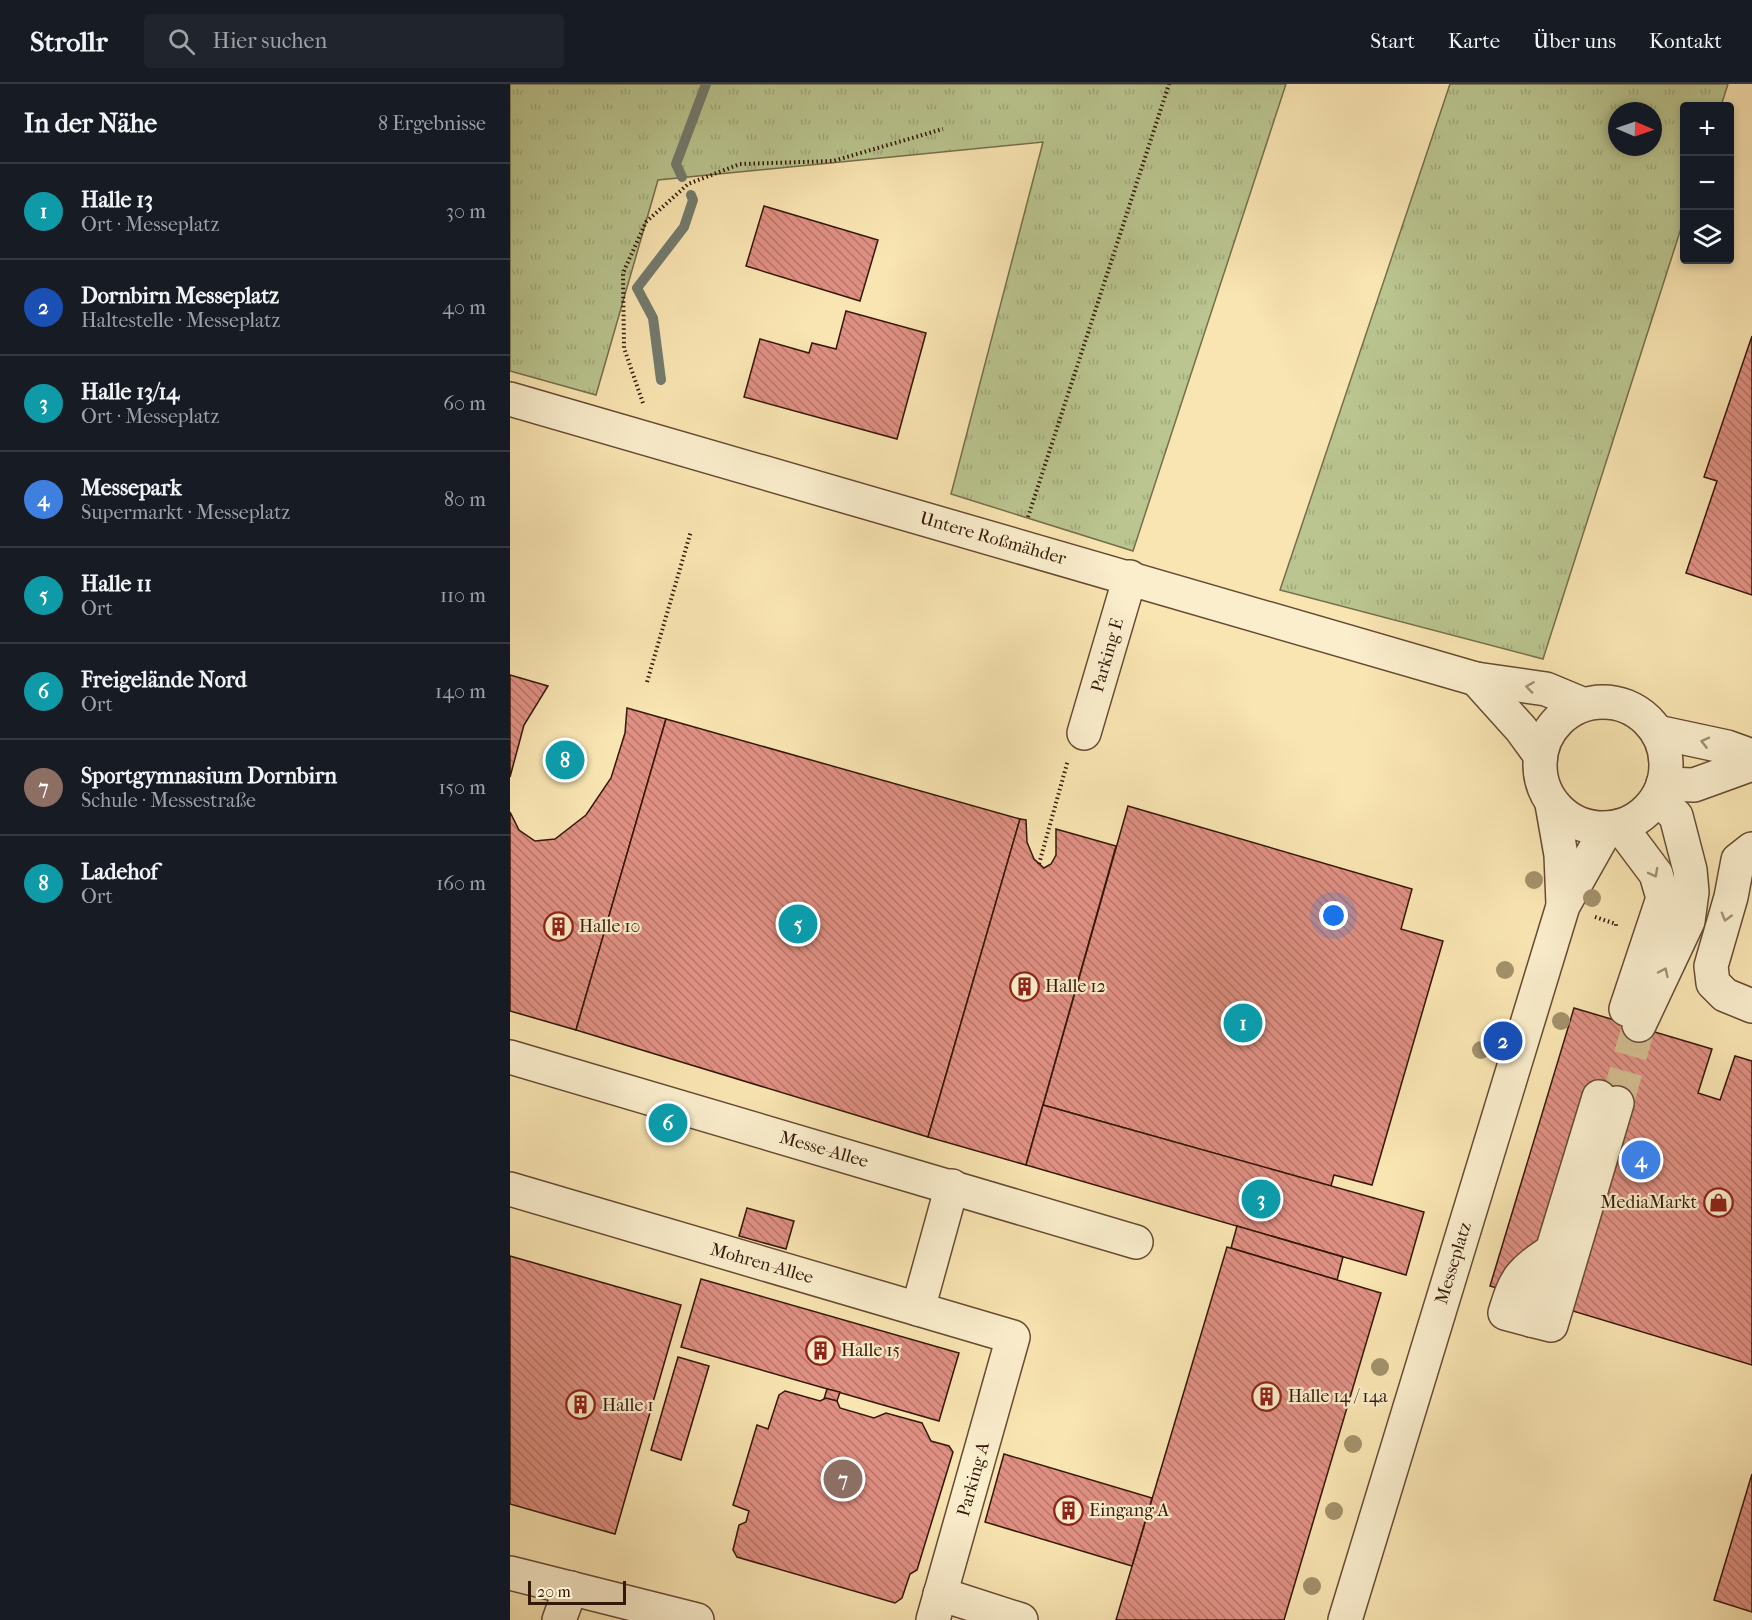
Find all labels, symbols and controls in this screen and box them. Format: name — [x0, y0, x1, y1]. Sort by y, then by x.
search box — [144, 14, 564, 68]
text: Strollr — [30, 25, 108, 58]
icon: search — [165, 25, 198, 58]
text: Hier suchen — [213, 28, 327, 54]
text: Start — [1370, 29, 1415, 53]
text: Karte — [1448, 29, 1500, 53]
text: Über uns — [1533, 29, 1616, 53]
text: Kontakt — [1649, 29, 1722, 53]
north arrow — [1608, 102, 1662, 156]
map controls — [1680, 102, 1734, 264]
button: + — [1680, 102, 1734, 156]
text: In der Nähe — [24, 108, 157, 139]
text: 8 Ergebnisse — [378, 112, 486, 135]
button: − — [1680, 156, 1734, 210]
text: Halle 13 — [81, 187, 153, 213]
text: 1 — [40, 200, 47, 223]
text: 30 m — [446, 200, 486, 223]
button: layers — [1680, 210, 1734, 264]
text: Ort · Messeplatz — [81, 213, 219, 236]
text: Dornbirn Messeplatz — [81, 283, 279, 309]
text: 2 — [38, 296, 49, 319]
text: 40 m — [442, 296, 486, 319]
text: Haltestelle · Messeplatz — [81, 309, 280, 332]
text: Halle 13/14 — [81, 379, 179, 405]
text: 3 — [39, 392, 48, 415]
text: 60 m — [443, 392, 486, 415]
text: Ort · Messeplatz — [81, 405, 219, 428]
text: Messepark — [81, 475, 181, 501]
text: 4 — [38, 488, 49, 511]
text: 80 m — [444, 488, 486, 511]
text: Supermarkt · Messeplatz — [81, 501, 290, 524]
street label: Untere Roßmähder — [917, 508, 1069, 570]
text: Halle 11 — [81, 571, 152, 597]
text: 5 — [39, 584, 48, 607]
text: 110 m — [440, 584, 486, 607]
text: Ort — [81, 597, 113, 620]
street label: Parking E — [1087, 616, 1128, 695]
text: Freigelände Nord — [81, 667, 247, 693]
text: 6 — [38, 680, 49, 703]
text: 140 m — [435, 680, 486, 703]
one-way arrow — [1526, 681, 1535, 693]
text: Ort — [81, 693, 113, 716]
one-way arrow — [1700, 736, 1710, 749]
pin: 8 — [546, 738, 584, 782]
text: Sportgymnasium Dornbirn — [81, 763, 337, 789]
text: 7 — [39, 776, 48, 799]
text: 150 m — [438, 776, 486, 799]
text: Schule · Messestraße — [81, 789, 256, 812]
text: Ladehof — [81, 859, 158, 885]
one-way arrow — [1647, 867, 1658, 877]
text: 8 — [38, 872, 49, 895]
text: 160 m — [436, 872, 486, 895]
text: Ort — [81, 885, 113, 908]
your location — [1319, 901, 1348, 930]
pin: 5 — [778, 902, 818, 946]
building icon: Halle 10 — [542, 910, 574, 942]
one-way arrow — [1721, 911, 1733, 922]
place label: Halle 10 — [579, 916, 640, 937]
one-way arrow — [1657, 968, 1669, 979]
building icon: Halle 12 — [1008, 970, 1040, 1002]
place label: Halle 12 — [1045, 976, 1106, 997]
pin: 1 — [1224, 1000, 1262, 1046]
pin: 2 — [1484, 1018, 1522, 1064]
pin: 6 — [648, 1100, 688, 1146]
street label: Messe-Allee — [777, 1127, 871, 1172]
pin: 4 — [1622, 1138, 1660, 1182]
pin: 3 — [1242, 1176, 1281, 1222]
shop icon: MediaMarkt — [1702, 1186, 1734, 1218]
place label: MediaMarkt — [1600, 1192, 1698, 1213]
street label: Messeplatz — [1431, 1220, 1476, 1307]
street label: Mohren-Allee — [708, 1239, 816, 1288]
building icon: Halle 15 — [804, 1334, 836, 1366]
place label: Halle 15 — [841, 1340, 901, 1361]
building icon: Halle 14 / 14a — [1251, 1380, 1283, 1412]
place label: Halle 14 / 14a — [1288, 1386, 1388, 1407]
building icon: Halle 1 — [565, 1389, 597, 1421]
place label: Halle 1 — [602, 1395, 654, 1416]
street label: Parking A — [953, 1439, 994, 1519]
pin: 7 — [824, 1456, 862, 1502]
building icon: Eingang A — [1052, 1494, 1084, 1526]
place label: Eingang A — [1089, 1500, 1170, 1521]
scale bar — [528, 1578, 626, 1606]
text: 20 m — [537, 1582, 571, 1601]

